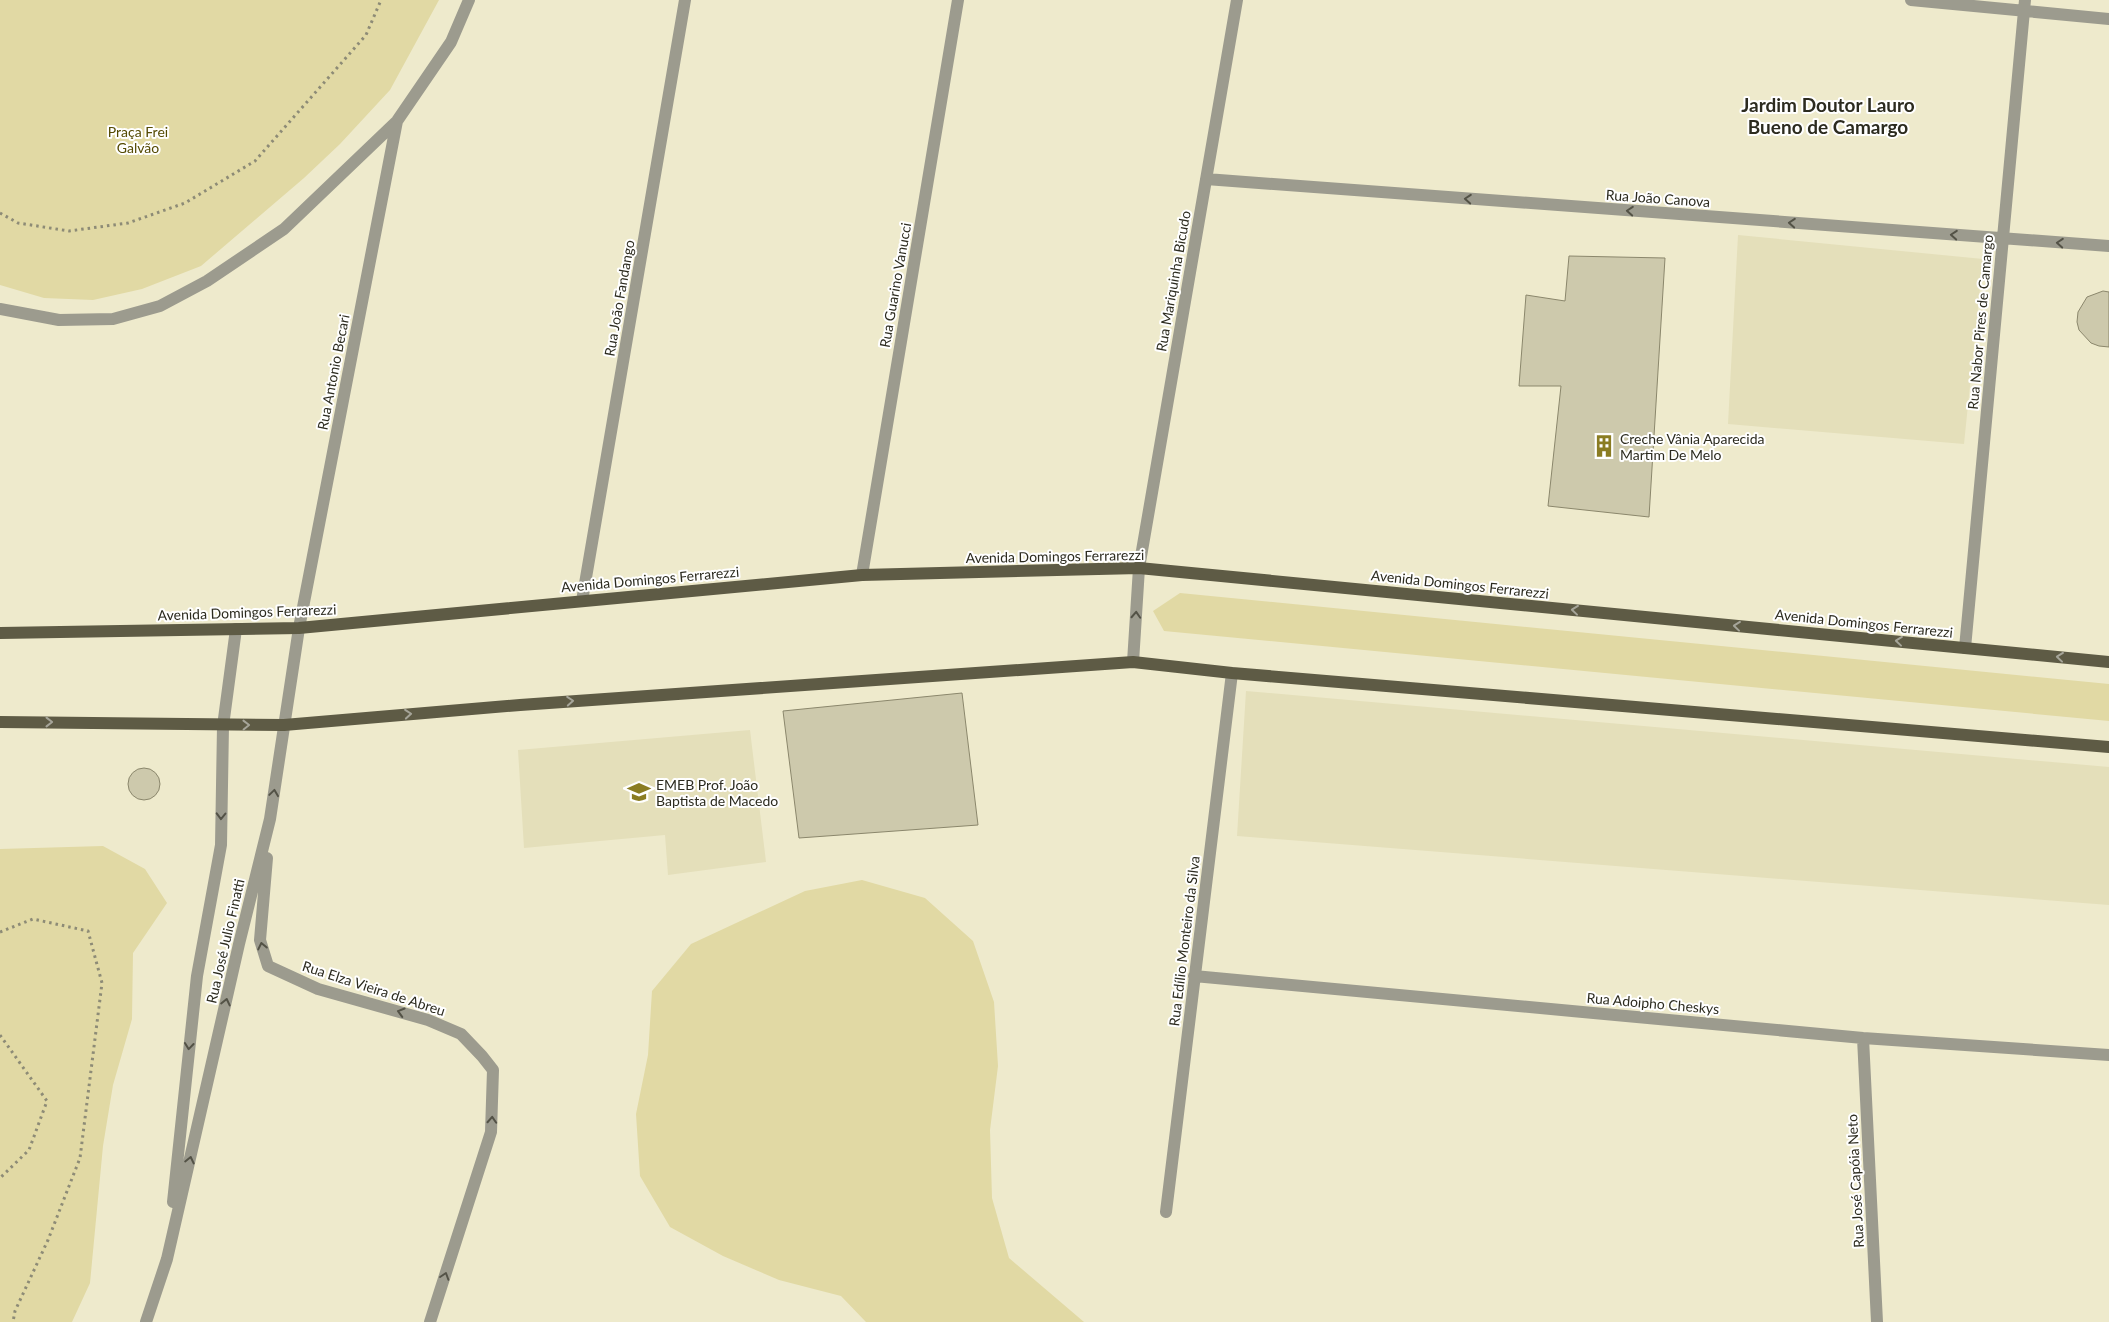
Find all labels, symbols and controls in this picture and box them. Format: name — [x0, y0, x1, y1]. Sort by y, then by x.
district label: Jardim Doutor Lauro Bueno de Camargo — [1741, 93, 1915, 138]
park label: Praça Frei Galvão — [108, 123, 168, 156]
street label: Rua João Canova — [1605, 186, 1711, 210]
one-way arrow — [1464, 193, 1472, 204]
one-way arrow — [1626, 205, 1634, 216]
street label: Rua Mariquinha Bicudo — [1152, 209, 1194, 353]
one-way arrow — [1788, 218, 1796, 229]
street label: Rua Guarino Vanucci — [876, 221, 914, 349]
one-way arrow — [1950, 230, 1958, 241]
street label: Rua Nabor Pires de Camargo — [1964, 234, 1996, 410]
one-way arrow — [2056, 237, 2064, 248]
street label: Rua João Fandango — [600, 238, 638, 358]
street label: Rua Antonio Becari — [313, 313, 353, 431]
place label: Creche Vânia Aparecida Martim De Melo — [1620, 430, 1764, 463]
building icon: Creche Vânia Aparecida Martim De Melo — [1591, 433, 1617, 459]
street label: Avenida Domingos Ferrarezzi — [965, 546, 1145, 566]
street label: Avenida Domingos Ferrarezzi — [560, 563, 740, 595]
street label: Avenida Domingos Ferrarezzi — [1370, 566, 1550, 602]
street label: Avenida Domingos Ferrarezzi — [157, 600, 337, 624]
one-way arrow — [1571, 605, 1579, 616]
street label: Avenida Domingos Ferrarezzi — [1774, 605, 1954, 641]
one-way arrow — [1130, 611, 1141, 619]
one-way arrow — [1733, 620, 1741, 631]
one-way arrow — [1894, 636, 1902, 647]
one-way arrow — [2056, 652, 2064, 663]
one-way arrow — [567, 696, 575, 707]
one-way arrow — [405, 709, 413, 720]
one-way arrow — [45, 717, 53, 727]
one-way arrow — [242, 720, 250, 730]
place label: EMEB Prof. João Baptista de Macedo — [656, 776, 778, 809]
school or university icon: EMEB Prof. João Baptista de Macedo — [626, 779, 652, 805]
one-way arrow — [268, 788, 279, 796]
one-way arrow — [216, 813, 227, 821]
street label: Rua Edílio Monteiro da Silva — [1165, 855, 1203, 1027]
street label: Rua José Julio Finatti — [202, 877, 248, 1005]
one-way arrow — [258, 941, 268, 950]
street label: Rua Elza Vieira de Abreu — [300, 957, 448, 1019]
street label: Rua Adoipho Cheskys — [1586, 989, 1720, 1017]
one-way arrow — [220, 998, 231, 1006]
one-way arrow — [397, 1008, 405, 1018]
one-way arrow — [184, 1043, 195, 1051]
street label: Rua José Capóia Neto — [1843, 1114, 1867, 1248]
one-way arrow — [486, 1116, 497, 1124]
one-way arrow — [184, 1156, 194, 1165]
one-way arrow — [439, 1272, 449, 1280]

